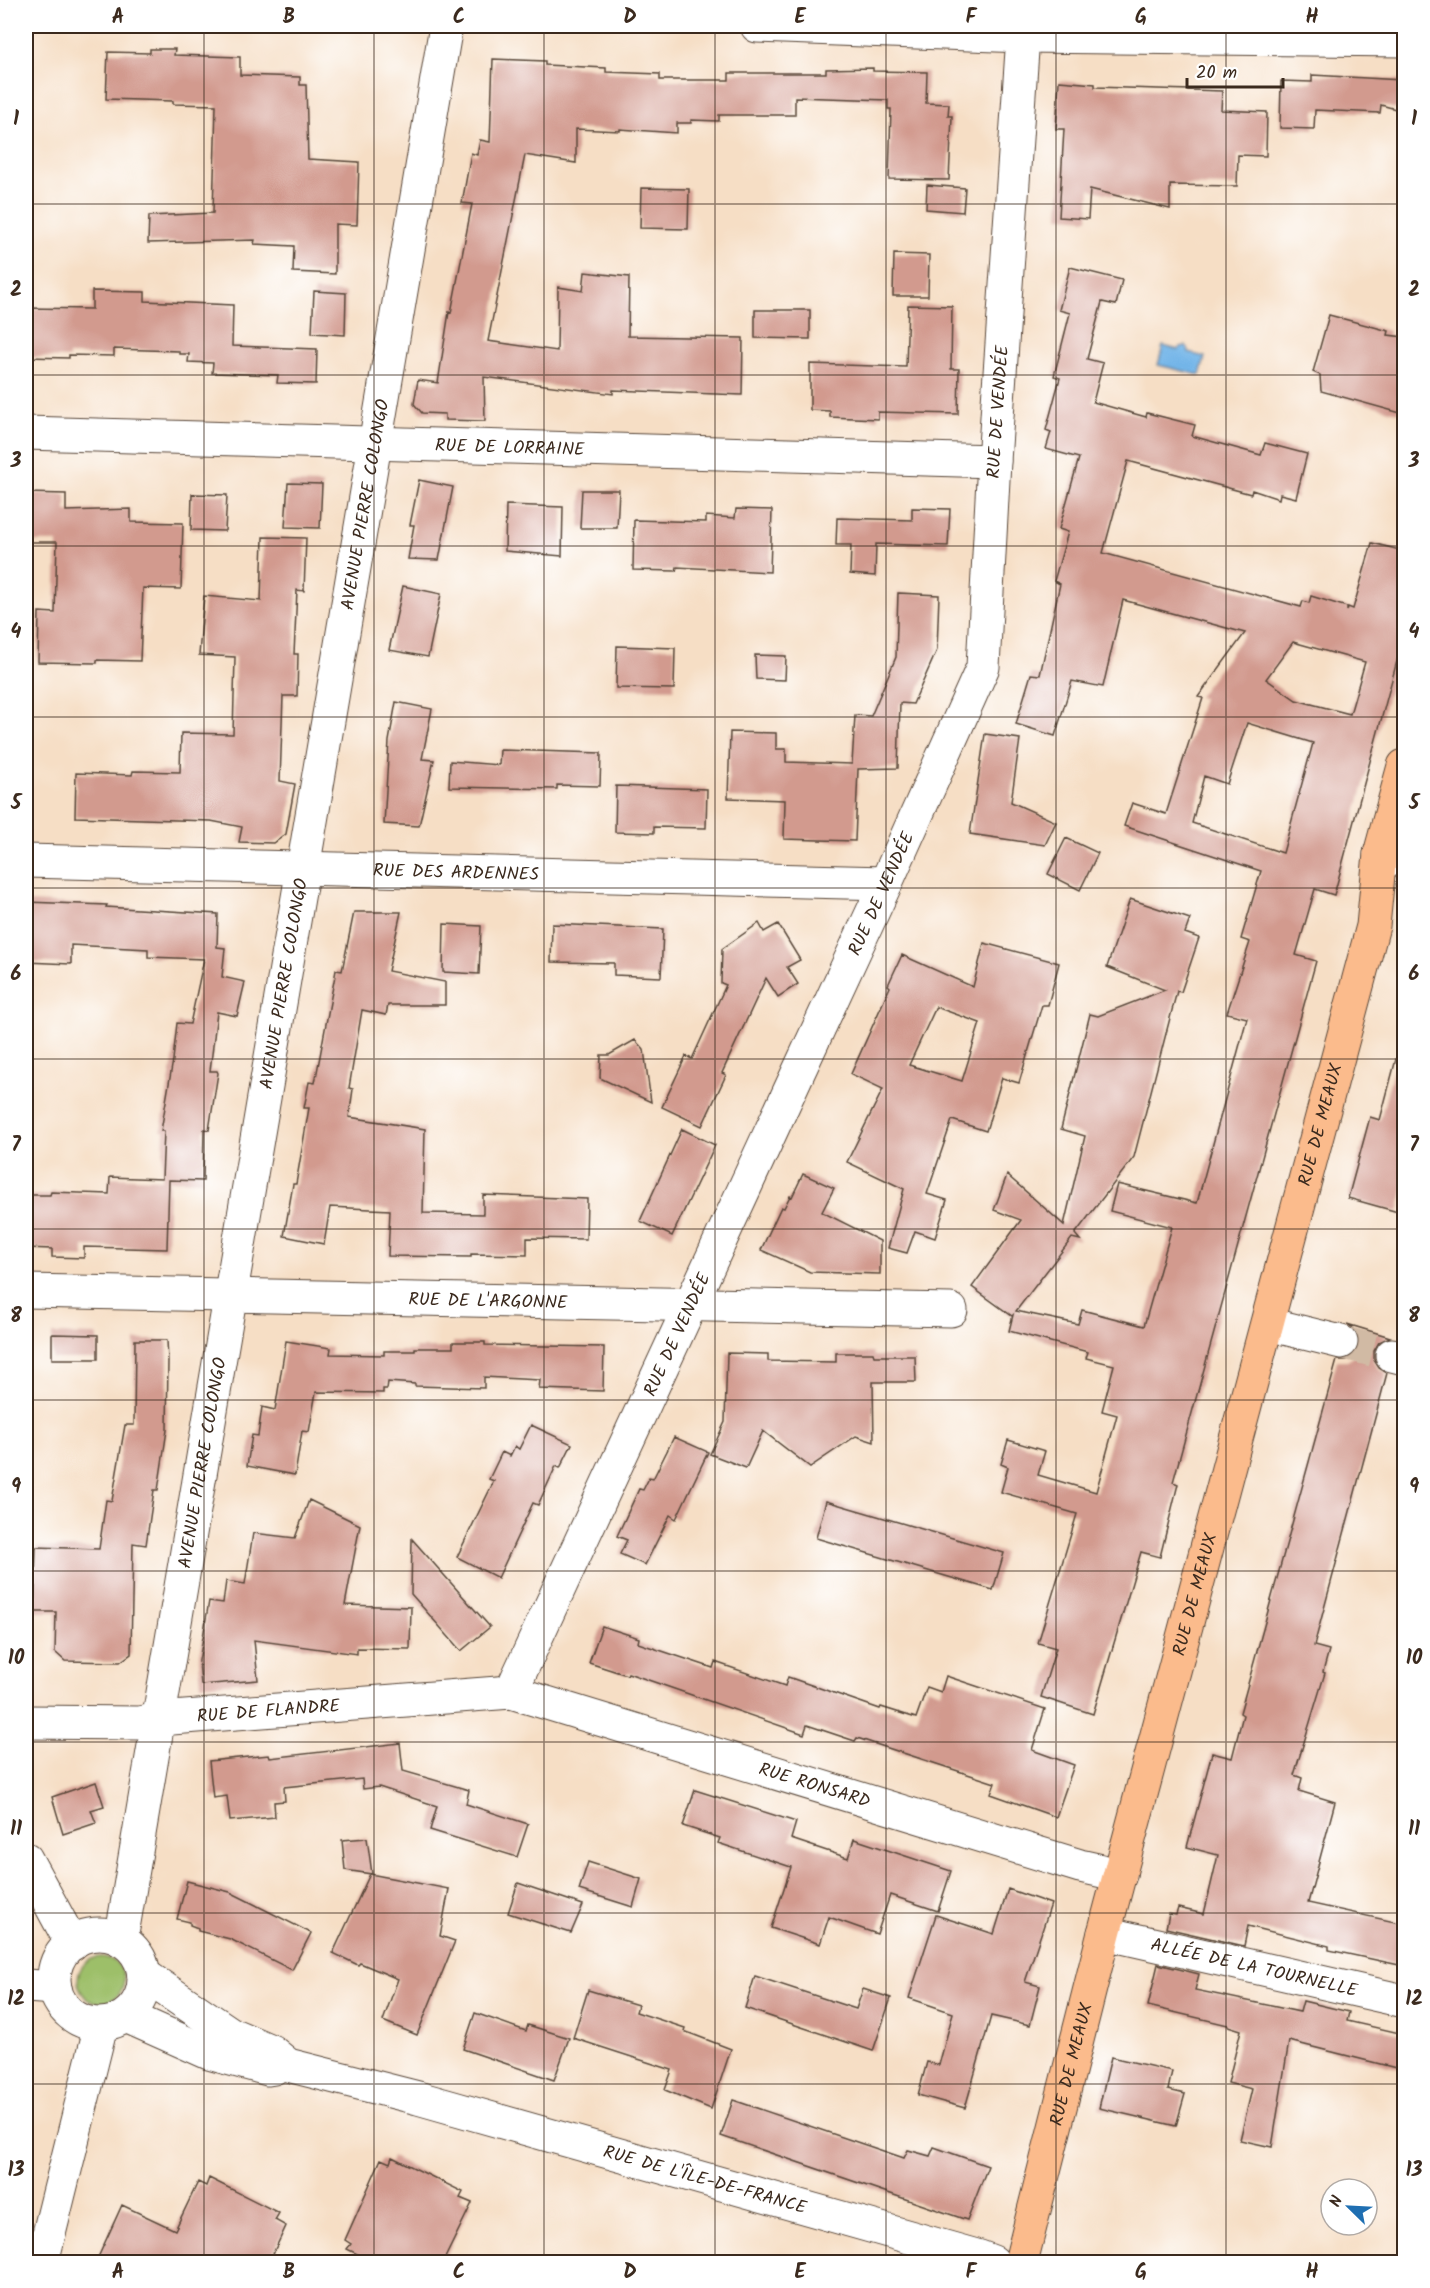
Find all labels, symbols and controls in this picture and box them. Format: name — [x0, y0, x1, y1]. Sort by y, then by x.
text: A — [112, 2, 124, 34]
text: B — [283, 2, 295, 34]
text: C — [453, 2, 465, 34]
text: D — [623, 2, 637, 34]
text: E — [794, 2, 806, 34]
text: F — [966, 2, 978, 34]
text: G — [1135, 2, 1147, 34]
text: H — [1305, 2, 1319, 34]
scale bar — [1187, 51, 1283, 89]
text: 20 m — [1196, 59, 1237, 88]
text: 1 — [13, 104, 19, 136]
text: 1 — [1411, 104, 1417, 136]
text: 2 — [10, 275, 22, 307]
text: 2 — [1408, 275, 1420, 307]
street label: RUE DE VENDÉE — [980, 344, 1018, 479]
street label: AVENUE PIERRE COLONGO — [334, 397, 398, 612]
street label: RUE DE LORRAINE — [435, 432, 585, 465]
text: 3 — [10, 446, 22, 478]
text: 3 — [1408, 446, 1420, 478]
text: 4 — [11, 617, 22, 649]
text: 4 — [1409, 617, 1420, 649]
text: 5 — [10, 788, 23, 820]
text: 5 — [1408, 788, 1421, 820]
street label: RUE DE VENDÉE — [841, 827, 923, 961]
street label: RUE DES ARDENNES — [372, 857, 540, 890]
street label: AVENUE PIERRE COLONGO — [253, 876, 317, 1092]
text: 6 — [11, 959, 22, 991]
text: 6 — [1409, 959, 1420, 991]
street label: RUE DE MEAUX — [1291, 1060, 1352, 1190]
text: 7 — [11, 1130, 21, 1162]
text: 7 — [1409, 1130, 1419, 1162]
street label: RUE DE VENDÉE — [637, 1268, 719, 1402]
street label: RUE DE L'ARGONNE — [408, 1286, 568, 1318]
text: 8 — [10, 1301, 22, 1333]
text: 8 — [1408, 1301, 1420, 1333]
street label: AVENUE PIERRE COLONGO — [171, 1355, 236, 1571]
text: 9 — [11, 1472, 21, 1504]
text: 9 — [1409, 1472, 1419, 1504]
street label: RUE DE MEAUX — [1166, 1529, 1226, 1659]
text: 10 — [8, 1643, 25, 1675]
text: 10 — [1406, 1643, 1423, 1675]
street label: RUE DE FLANDRE — [196, 1692, 341, 1732]
street label: RUE RONSARD — [755, 1756, 874, 1817]
text: 11 — [10, 1814, 22, 1846]
text: 11 — [1408, 1814, 1420, 1846]
street label: ALLÉE DE LA TOURNELLE — [1148, 1931, 1360, 2006]
text: 12 — [7, 1984, 25, 2016]
text: 12 — [1405, 1984, 1423, 2016]
street label: RUE DE MEAUX — [1043, 1999, 1102, 2129]
street label: RUE DE L'ÎLE-DE-FRANCE — [600, 2138, 810, 2223]
text: 13 — [8, 2155, 25, 2187]
text: 13 — [1406, 2155, 1423, 2187]
north arrow — [1319, 2177, 1379, 2237]
text: N — [1323, 2192, 1350, 2211]
text: A — [112, 2257, 124, 2288]
text: B — [283, 2257, 295, 2288]
text: C — [453, 2257, 465, 2288]
text: D — [623, 2257, 637, 2288]
text: E — [794, 2257, 806, 2288]
text: F — [966, 2257, 978, 2288]
text: G — [1135, 2257, 1147, 2288]
text: H — [1305, 2257, 1319, 2288]

